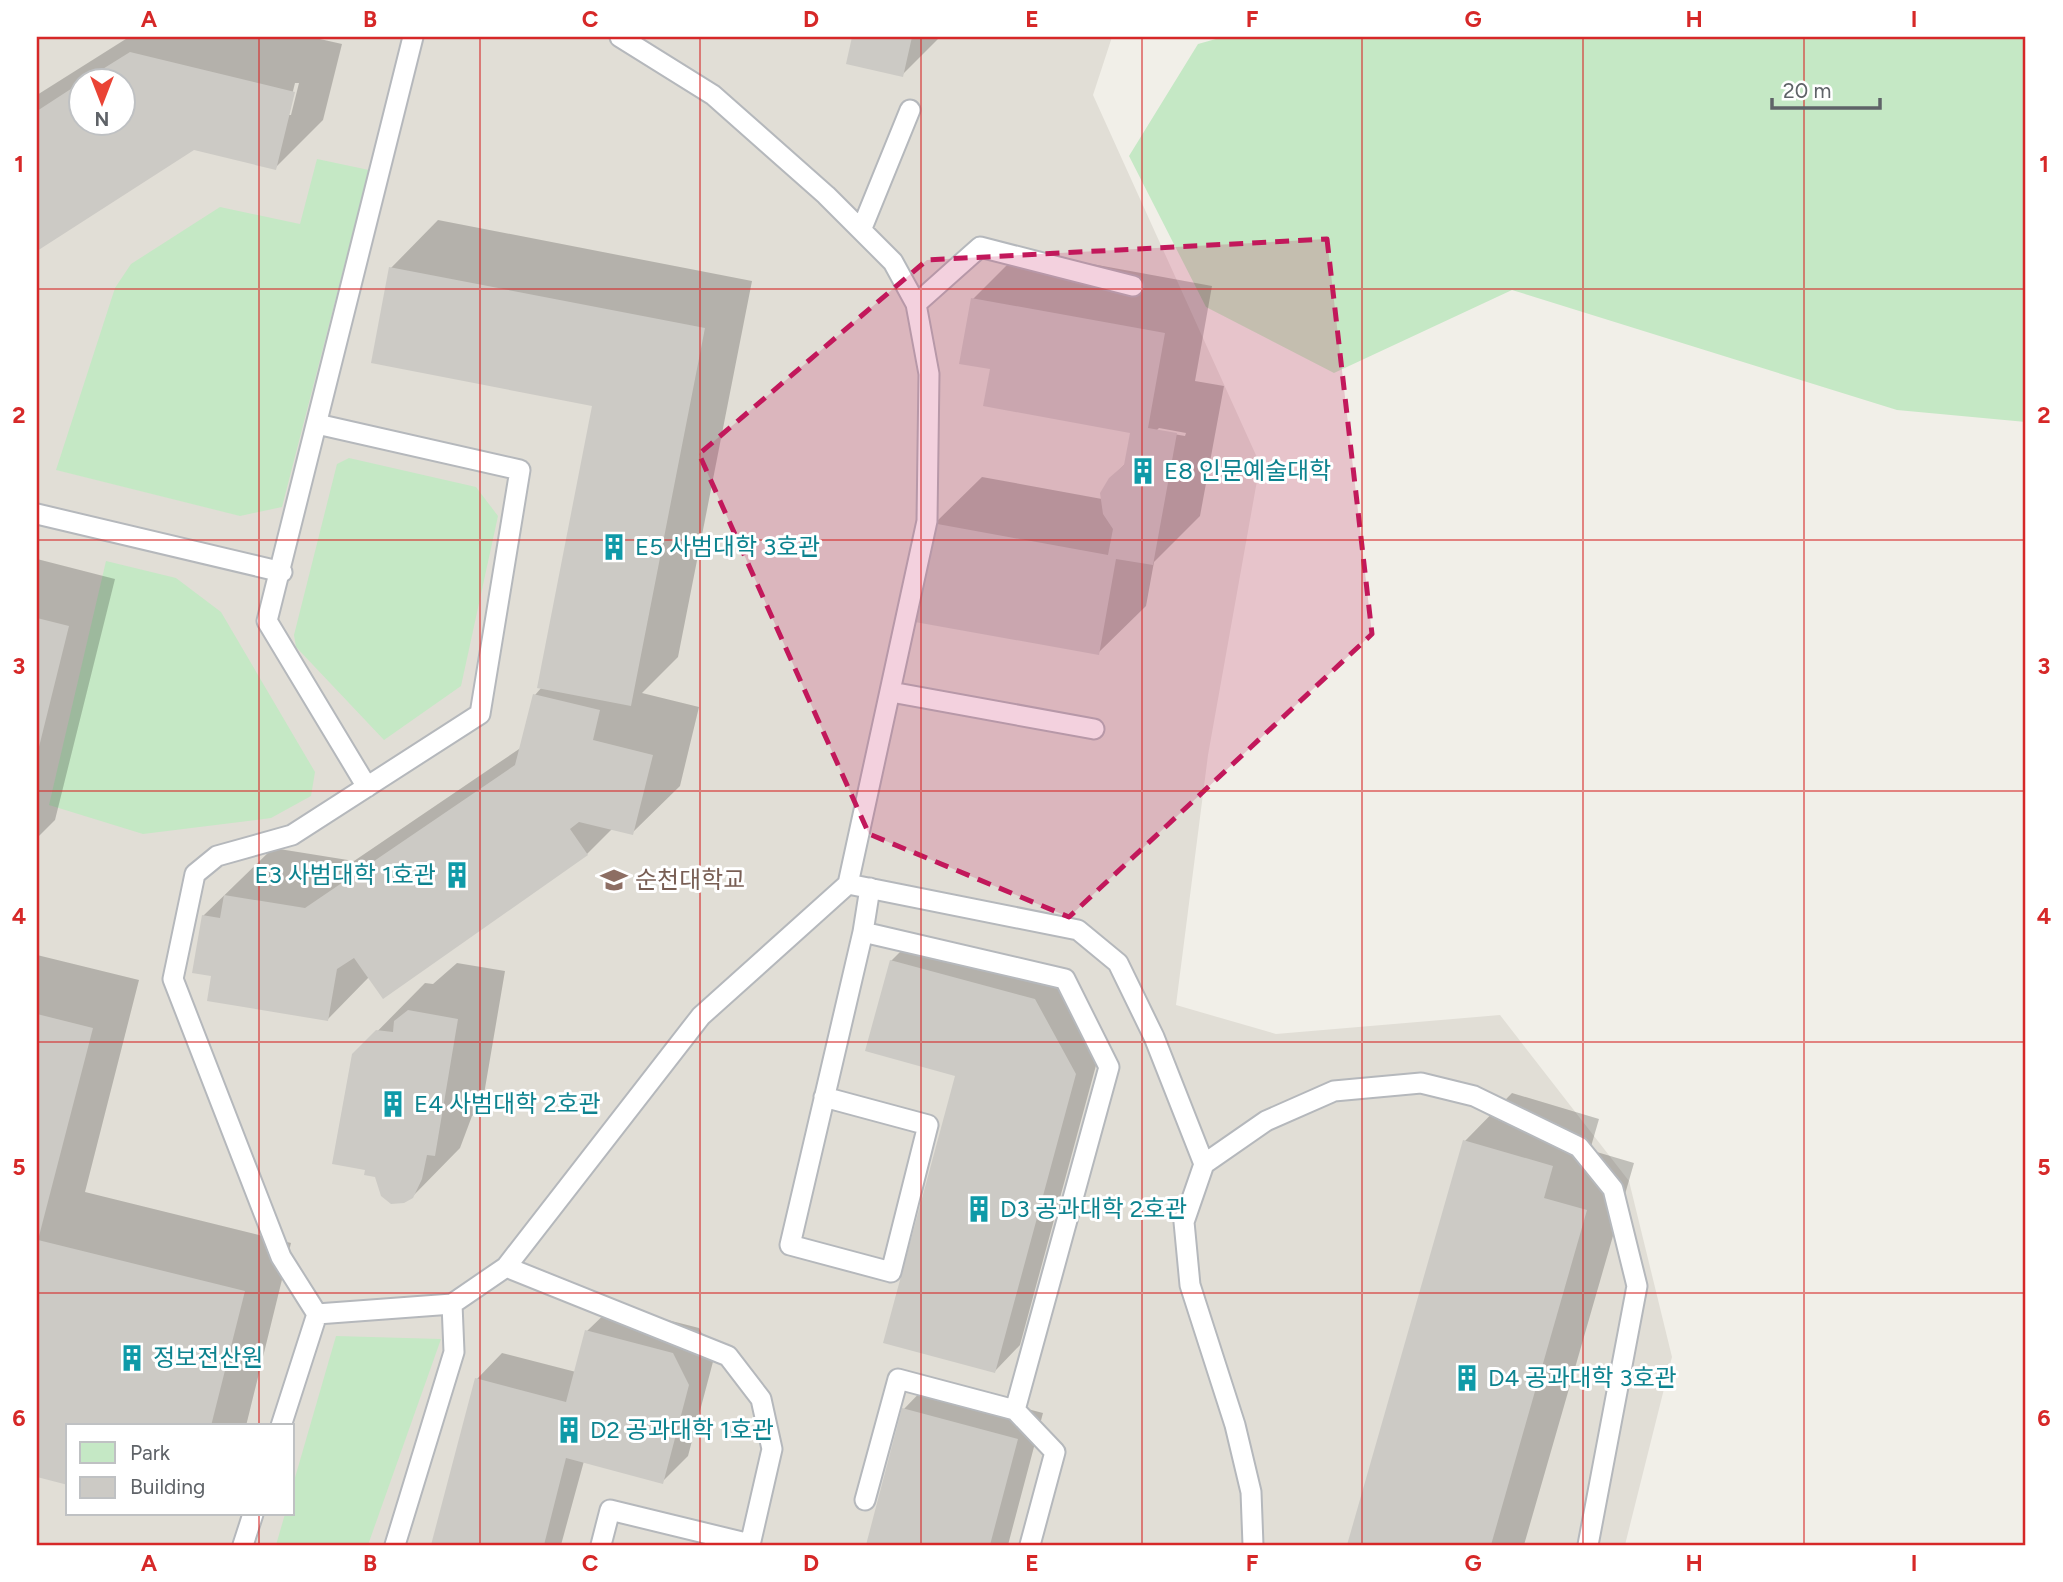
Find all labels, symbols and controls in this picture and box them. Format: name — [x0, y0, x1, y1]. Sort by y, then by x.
text: A — [141, 5, 158, 33]
text: B — [363, 5, 377, 33]
text: C — [582, 5, 599, 33]
text: D — [803, 5, 819, 33]
text: E — [1025, 5, 1039, 33]
text: F — [1246, 5, 1259, 33]
text: G — [1464, 5, 1482, 33]
text: H — [1685, 5, 1703, 33]
text: I — [1911, 5, 1917, 33]
north arrow — [66, 66, 136, 136]
scale bar — [1772, 66, 1881, 110]
text: 20 m — [1783, 78, 1831, 103]
text: N — [95, 107, 109, 130]
text: 1 — [14, 150, 24, 178]
text: 1 — [2039, 150, 2049, 178]
text: 2 — [12, 401, 26, 429]
text: 2 — [2037, 401, 2051, 429]
building icon: E8 인문예술대학 — [1128, 456, 1158, 486]
place label: E8 인문예술대학 — [1164, 456, 1331, 485]
building icon: E5 사범대학 3호관 — [599, 532, 629, 562]
place label: E5 사범대학 3호관 — [635, 532, 820, 561]
text: 3 — [13, 652, 25, 680]
text: 3 — [2038, 652, 2050, 680]
place label: E3 사범대학 1호관 — [254, 860, 436, 889]
building icon: E3 사범대학 1호관 — [442, 860, 472, 890]
school or university icon: 순천대학교 — [599, 865, 629, 895]
place label: 순천대학교 — [635, 865, 745, 894]
text: 4 — [12, 902, 26, 930]
text: 4 — [2037, 902, 2051, 930]
building icon: E4 사범대학 2호관 — [378, 1089, 408, 1119]
place label: E4 사범대학 2호관 — [414, 1089, 601, 1118]
text: 5 — [12, 1153, 26, 1181]
text: 5 — [2037, 1153, 2051, 1181]
building icon: D3 공과대학 2호관 — [964, 1194, 994, 1224]
place label: D3 공과대학 2호관 — [1000, 1194, 1187, 1223]
building icon: 정보전산원 — [117, 1343, 147, 1373]
place label: 정보전산원 — [153, 1343, 263, 1372]
building icon: D4 공과대학 3호관 — [1452, 1363, 1482, 1393]
place label: D4 공과대학 3호관 — [1488, 1363, 1677, 1392]
text: 6 — [12, 1404, 26, 1432]
text: 6 — [2037, 1404, 2051, 1432]
building icon: D2 공과대학 1호관 — [554, 1415, 584, 1445]
place label: D2 공과대학 1호관 — [590, 1415, 774, 1444]
legend — [66, 1424, 294, 1516]
text: Park — [130, 1440, 171, 1465]
text: Building — [130, 1474, 205, 1499]
text: A — [141, 1549, 158, 1577]
text: B — [363, 1549, 377, 1577]
text: C — [582, 1549, 599, 1577]
text: D — [803, 1549, 819, 1577]
text: E — [1025, 1549, 1039, 1577]
text: F — [1246, 1549, 1259, 1577]
text: G — [1464, 1549, 1482, 1577]
text: H — [1685, 1549, 1703, 1577]
text: I — [1911, 1549, 1917, 1577]

